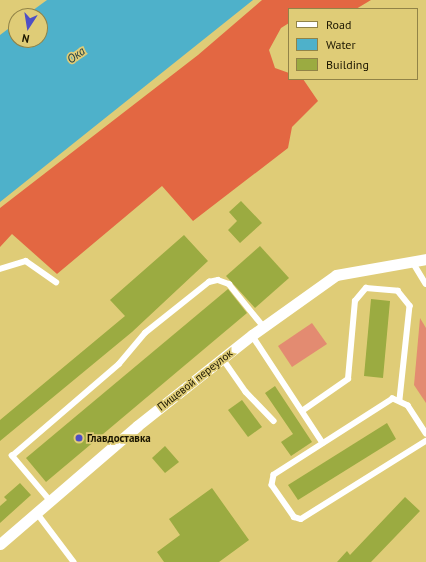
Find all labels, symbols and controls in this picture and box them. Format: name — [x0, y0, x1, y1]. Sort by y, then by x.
north arrow — [8, 8, 48, 48]
legend — [288, 8, 418, 80]
text: Road — [326, 17, 351, 32]
text: N — [21, 31, 31, 46]
text: Water — [326, 37, 356, 52]
water label: Ока — [64, 44, 88, 66]
text: Building — [326, 57, 369, 72]
street label: Пищевой переулок — [155, 346, 235, 414]
place label: Главдоставка — [87, 431, 151, 445]
marker: Главдоставка — [74, 433, 84, 443]

